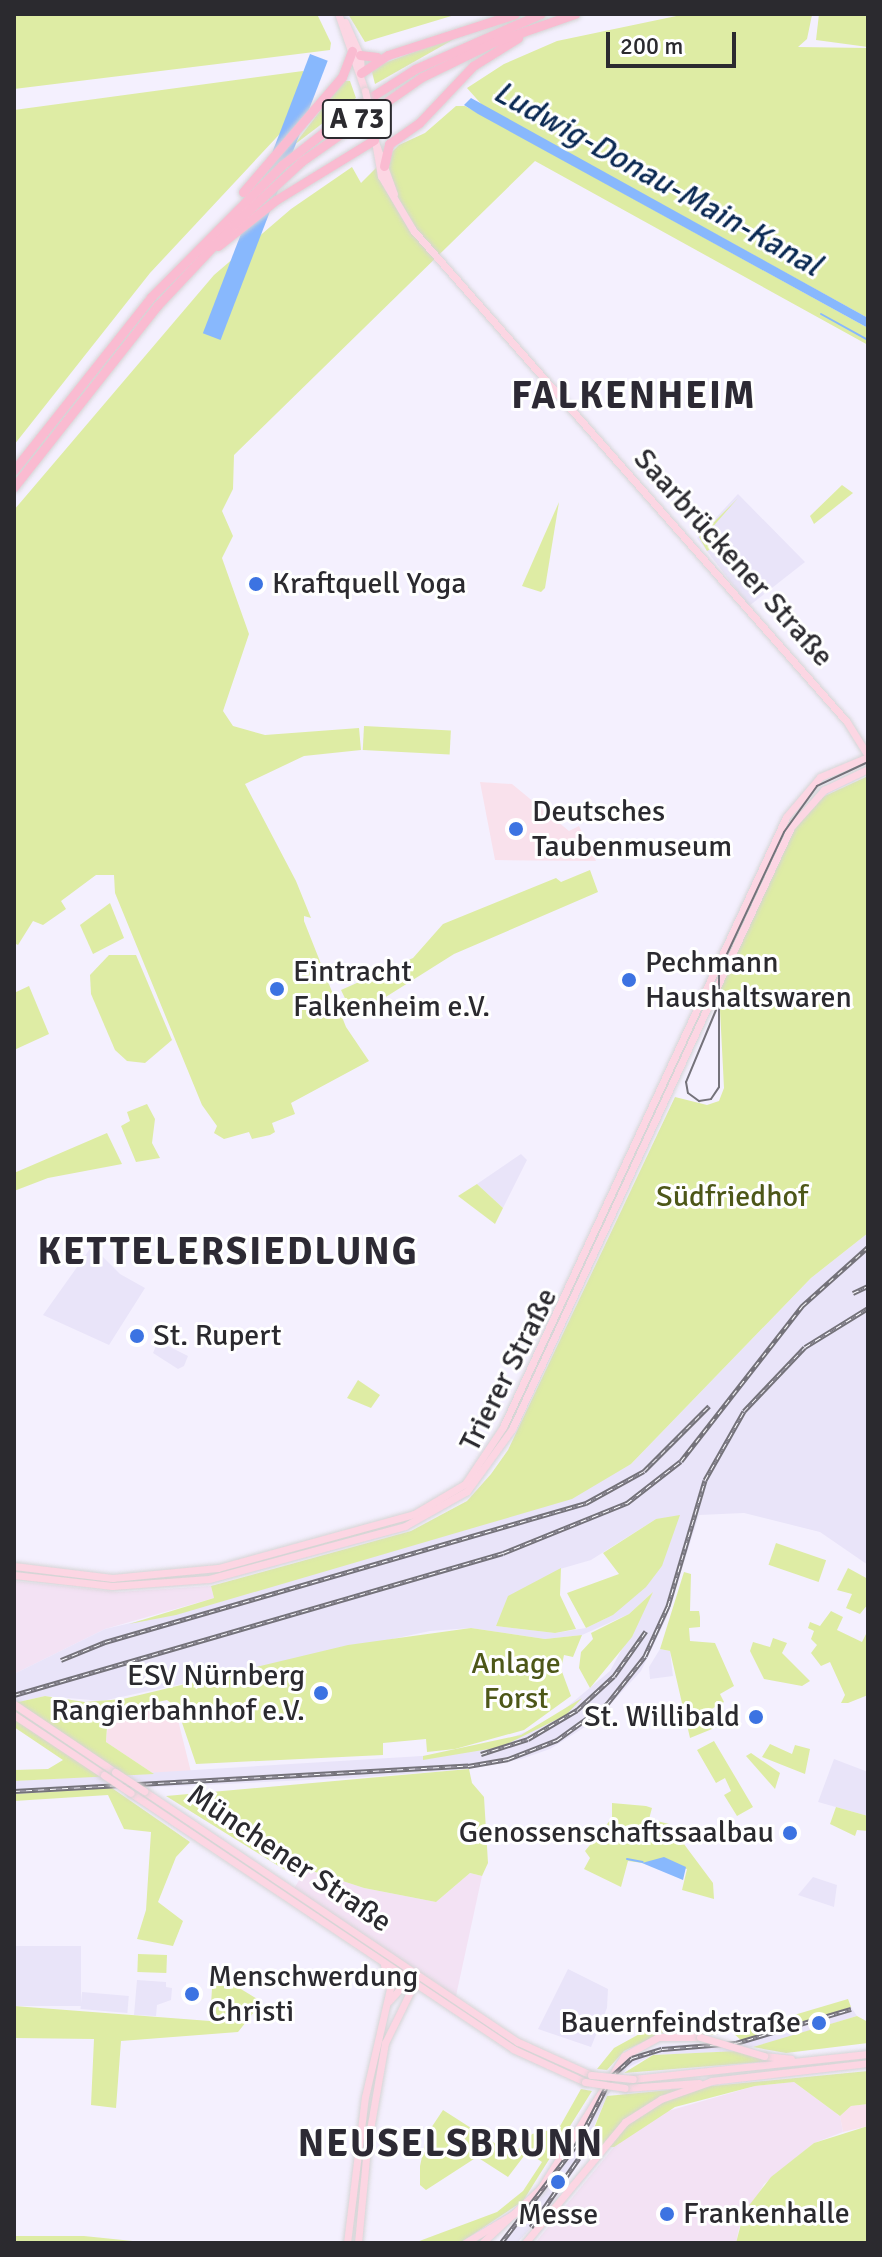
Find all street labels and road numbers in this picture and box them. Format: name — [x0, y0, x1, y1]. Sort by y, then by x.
road number: A 73 — [321, 95, 393, 143]
street label: Saarbrückener Straße — [626, 442, 840, 674]
street label: Trierer Straße — [453, 1282, 565, 1458]
street label: Münchener Straße — [180, 1777, 398, 1941]

